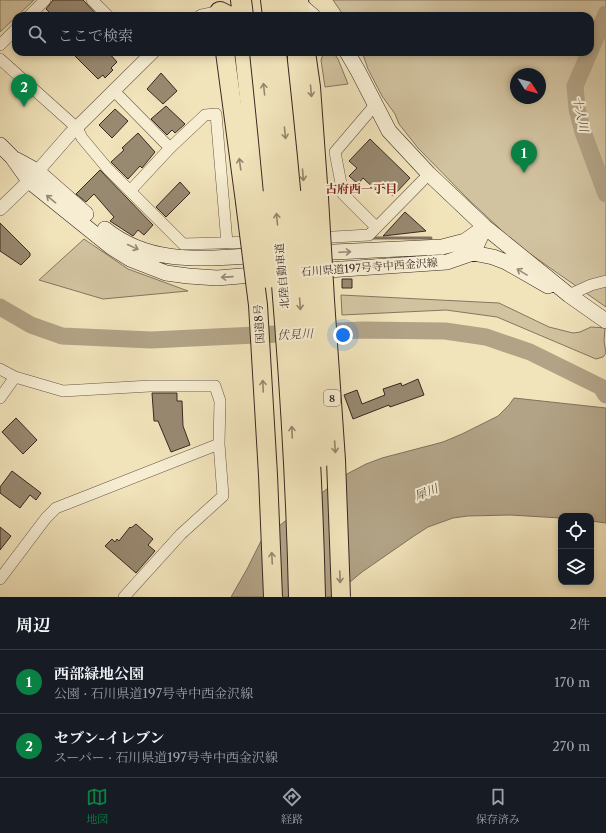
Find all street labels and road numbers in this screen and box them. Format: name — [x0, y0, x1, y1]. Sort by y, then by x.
street label: 北陸自動車道 — [272, 243, 292, 309]
street label: 石川県道197号寺中西金沢線 — [300, 255, 438, 279]
street label: 国道8号 — [251, 304, 267, 344]
road number: 8 — [324, 390, 340, 406]

